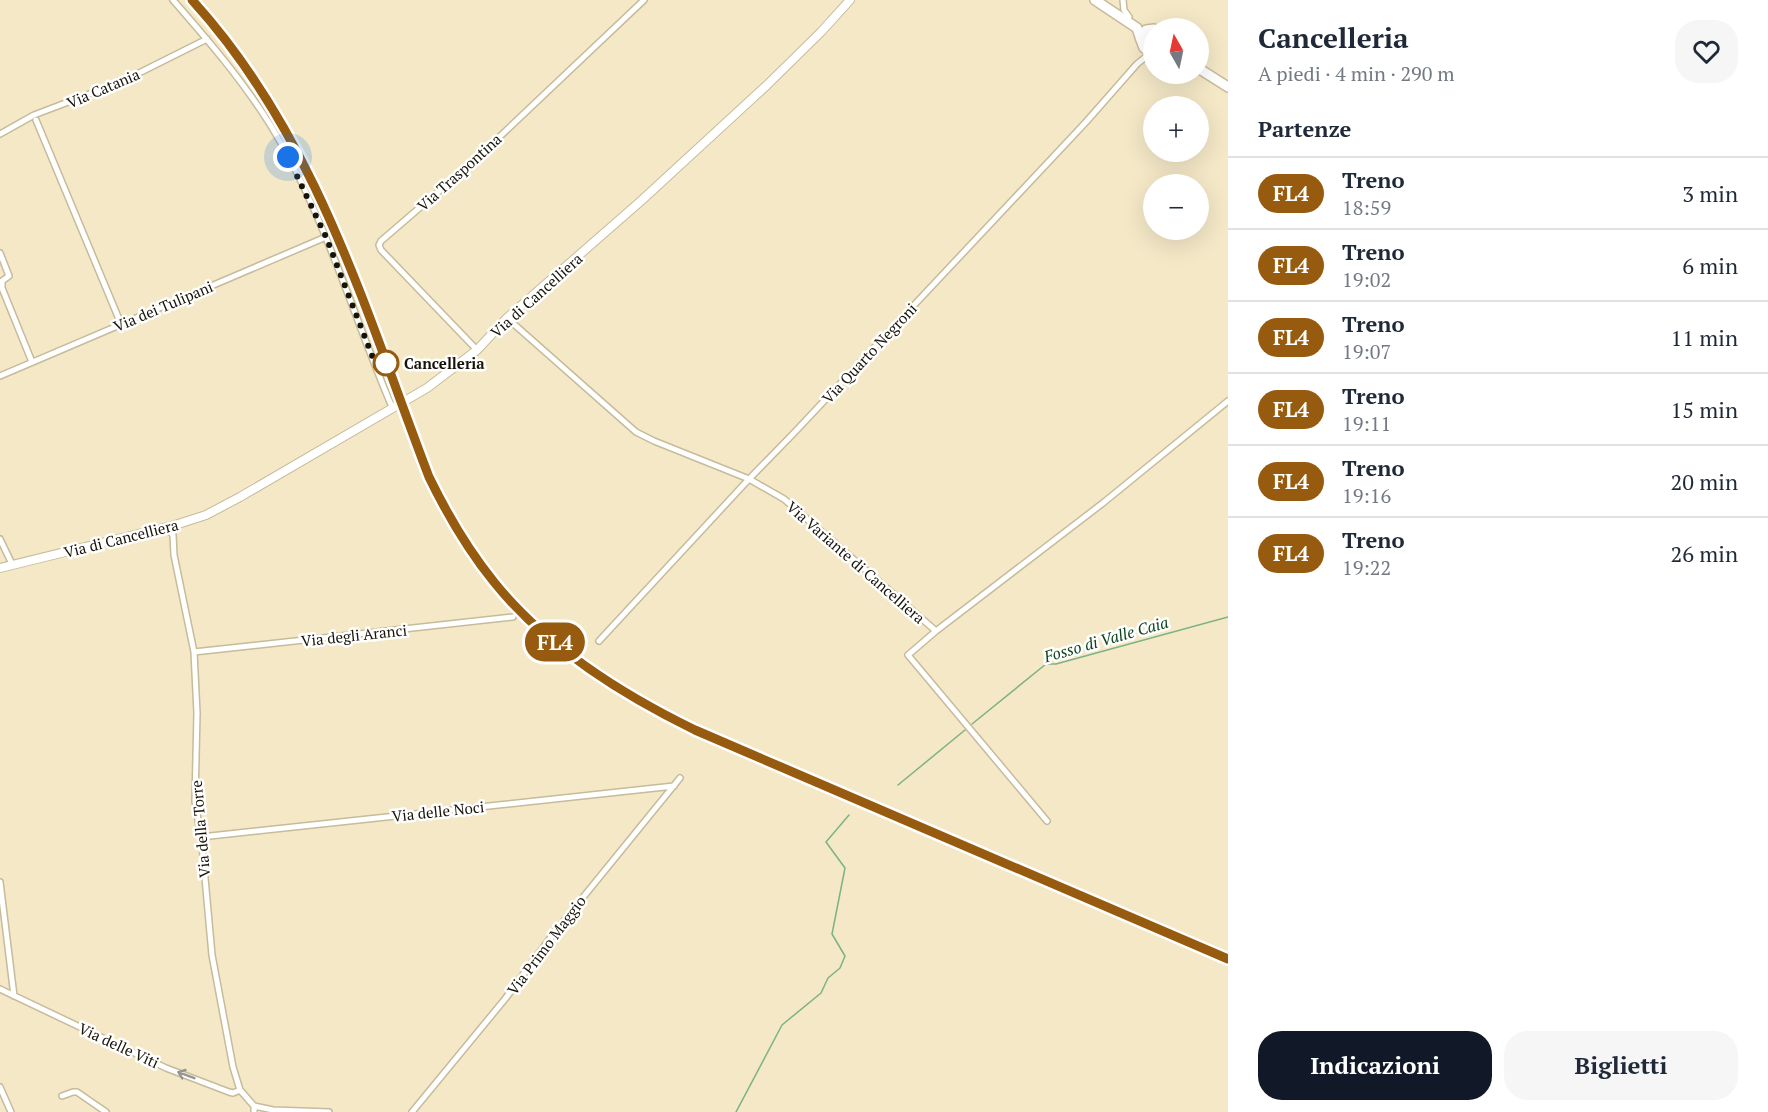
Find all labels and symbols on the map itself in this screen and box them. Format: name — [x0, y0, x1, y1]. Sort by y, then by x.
north arrow — [1143, 18, 1209, 84]
street label: Via Catania — [63, 64, 143, 112]
street label: Via Traspontina — [413, 129, 506, 215]
your location — [273, 142, 303, 172]
street label: Via di Cancelliera — [486, 248, 587, 342]
street label: Via dei Tulipani — [110, 276, 216, 336]
street label: Via Quarto Negroni — [817, 298, 921, 408]
marker: Cancelleria — [373, 350, 399, 376]
place label: Cancelleria — [404, 353, 485, 373]
street label: Via Variante di Cancelliera — [783, 496, 930, 628]
street label: Via di Cancelliera — [62, 514, 181, 562]
water label: Fosso di Valle Caia — [1040, 611, 1171, 668]
street label: Via degli Aranci — [300, 620, 408, 650]
line badge: FL4 — [520, 622, 590, 662]
street label: Via della Torre — [186, 779, 214, 879]
street label: Via delle Noci — [391, 796, 485, 826]
street label: Via Primo Maggio — [502, 891, 590, 999]
street label: Via delle Viti — [76, 1018, 162, 1072]
one-way arrow — [177, 1069, 195, 1080]

